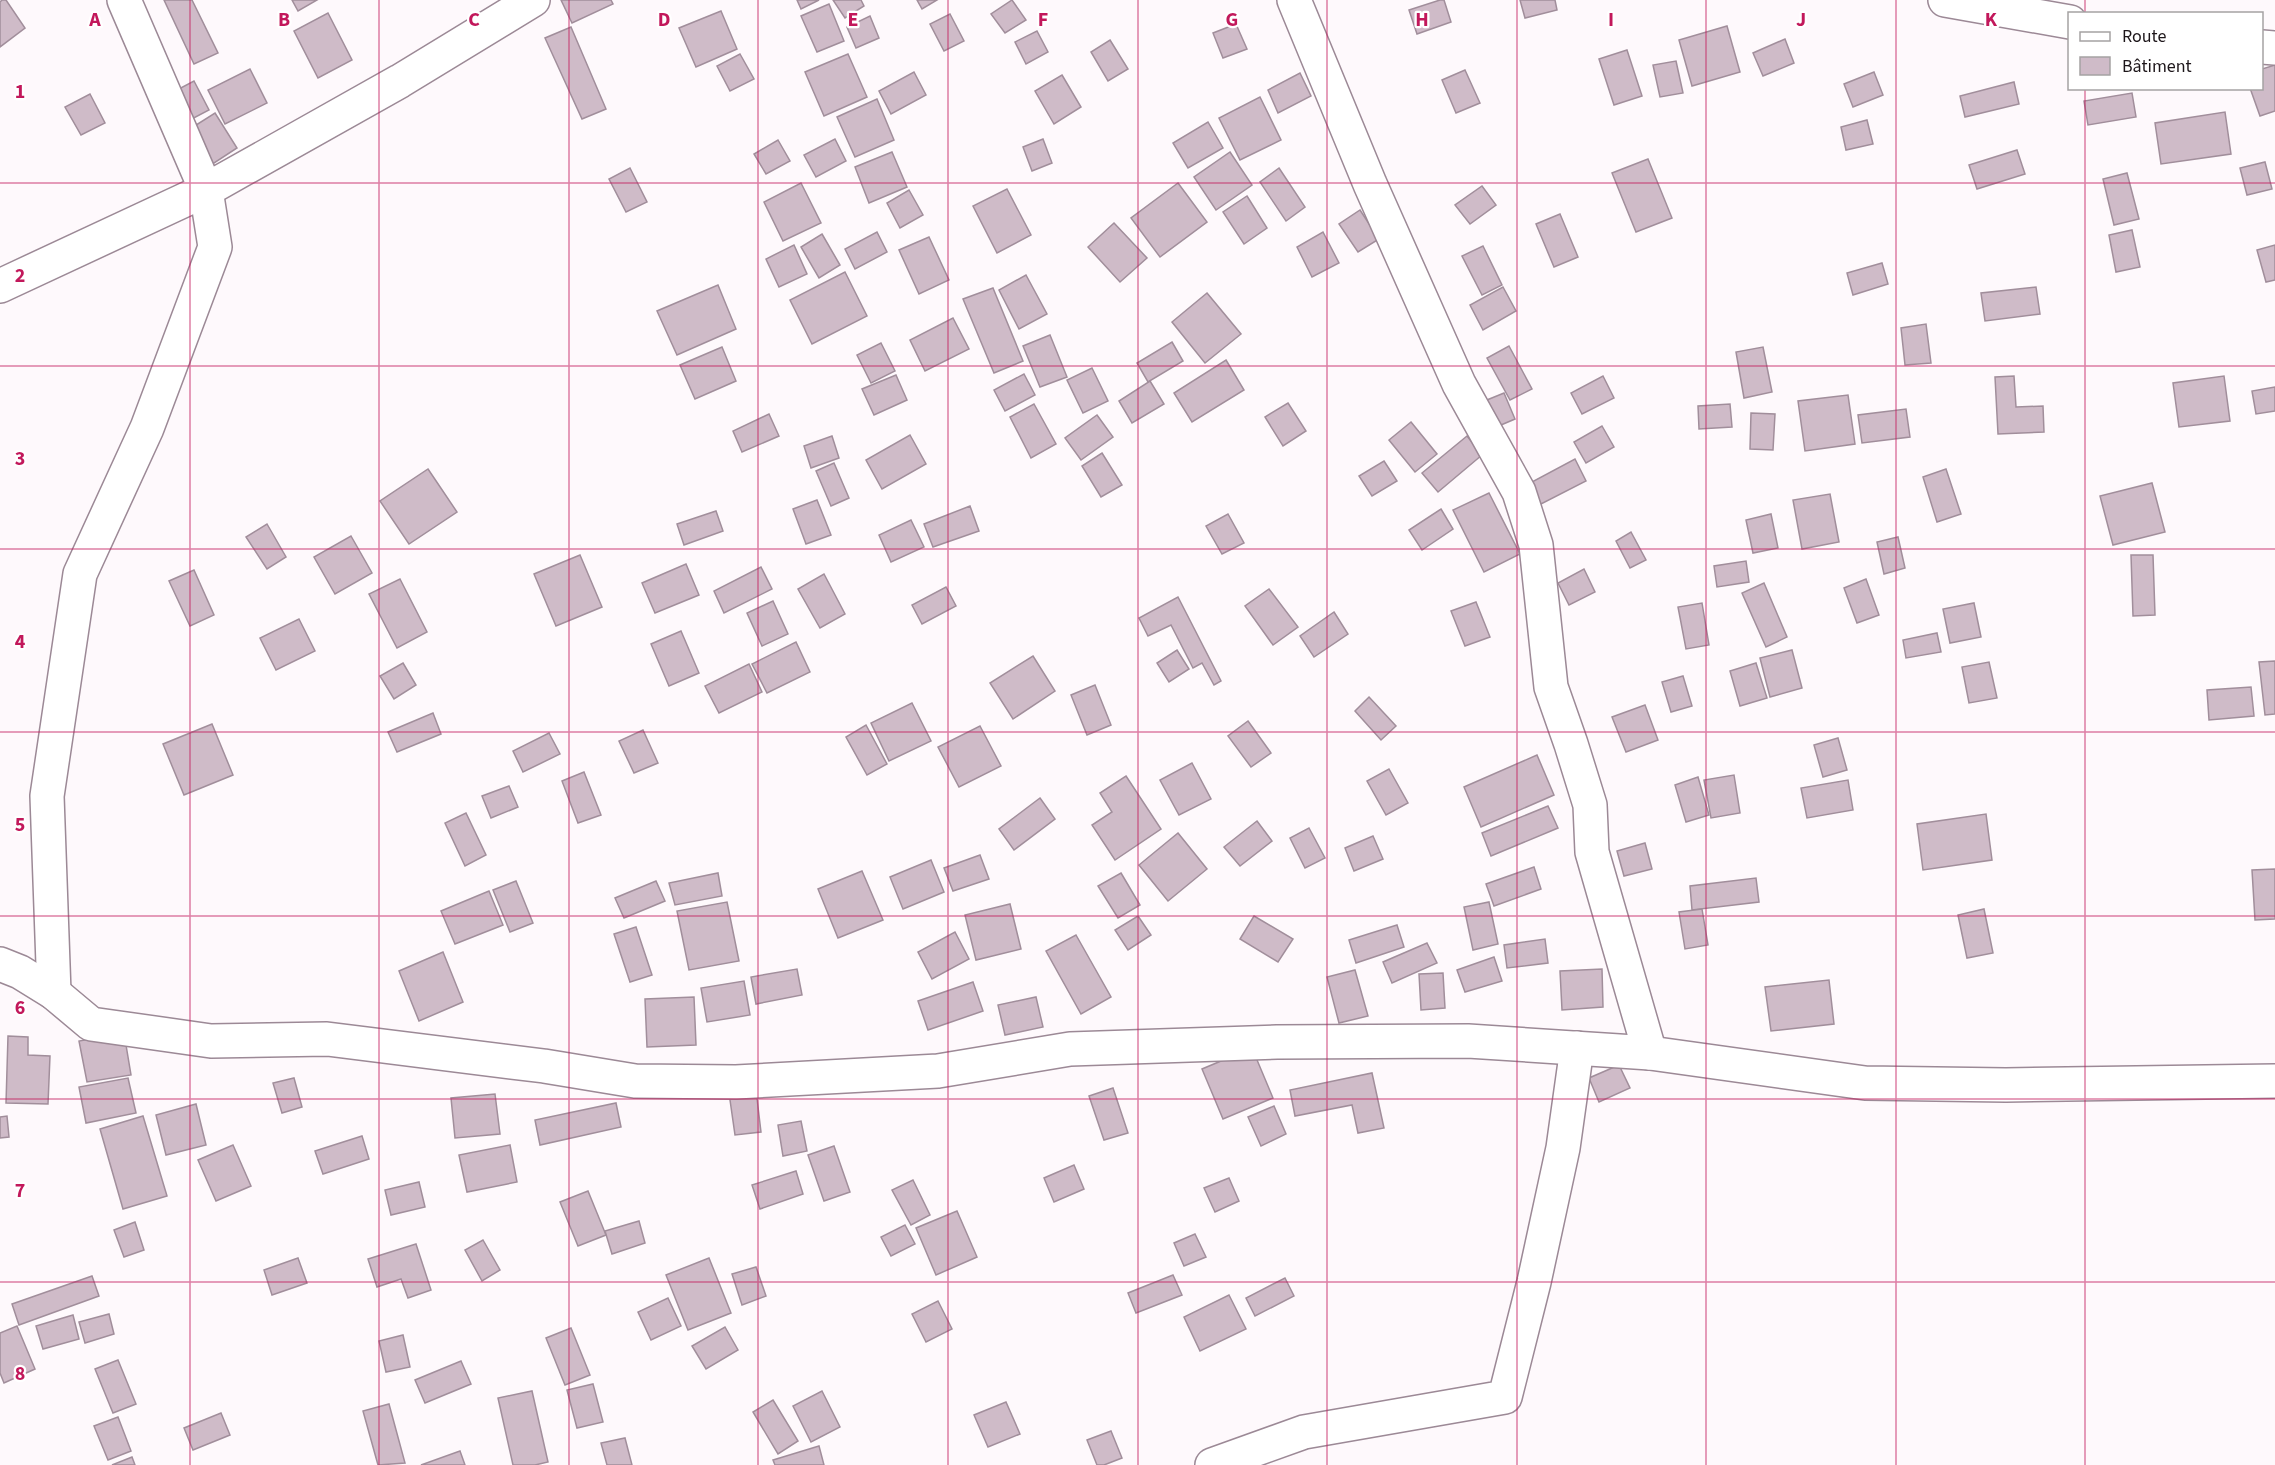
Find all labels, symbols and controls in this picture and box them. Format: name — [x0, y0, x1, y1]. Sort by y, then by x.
text: A — [88, 6, 101, 34]
text: B — [278, 6, 290, 34]
text: C — [468, 6, 480, 34]
text: D — [658, 6, 670, 34]
text: E — [848, 6, 858, 34]
text: F — [1038, 6, 1048, 34]
text: G — [1226, 6, 1238, 34]
text: H — [1415, 6, 1429, 34]
text: I — [1608, 6, 1614, 34]
text: J — [1796, 6, 1806, 34]
text: K — [1985, 6, 1998, 34]
legend — [2068, 12, 2263, 90]
text: Route — [2122, 24, 2166, 49]
text: Bâtiment — [2122, 54, 2192, 79]
text: 1 — [15, 78, 25, 106]
text: 2 — [15, 262, 25, 290]
text: 3 — [15, 445, 25, 473]
text: 4 — [15, 628, 26, 656]
text: 5 — [15, 811, 25, 839]
text: 6 — [15, 994, 25, 1022]
text: 7 — [15, 1177, 25, 1205]
text: 8 — [15, 1360, 25, 1388]

